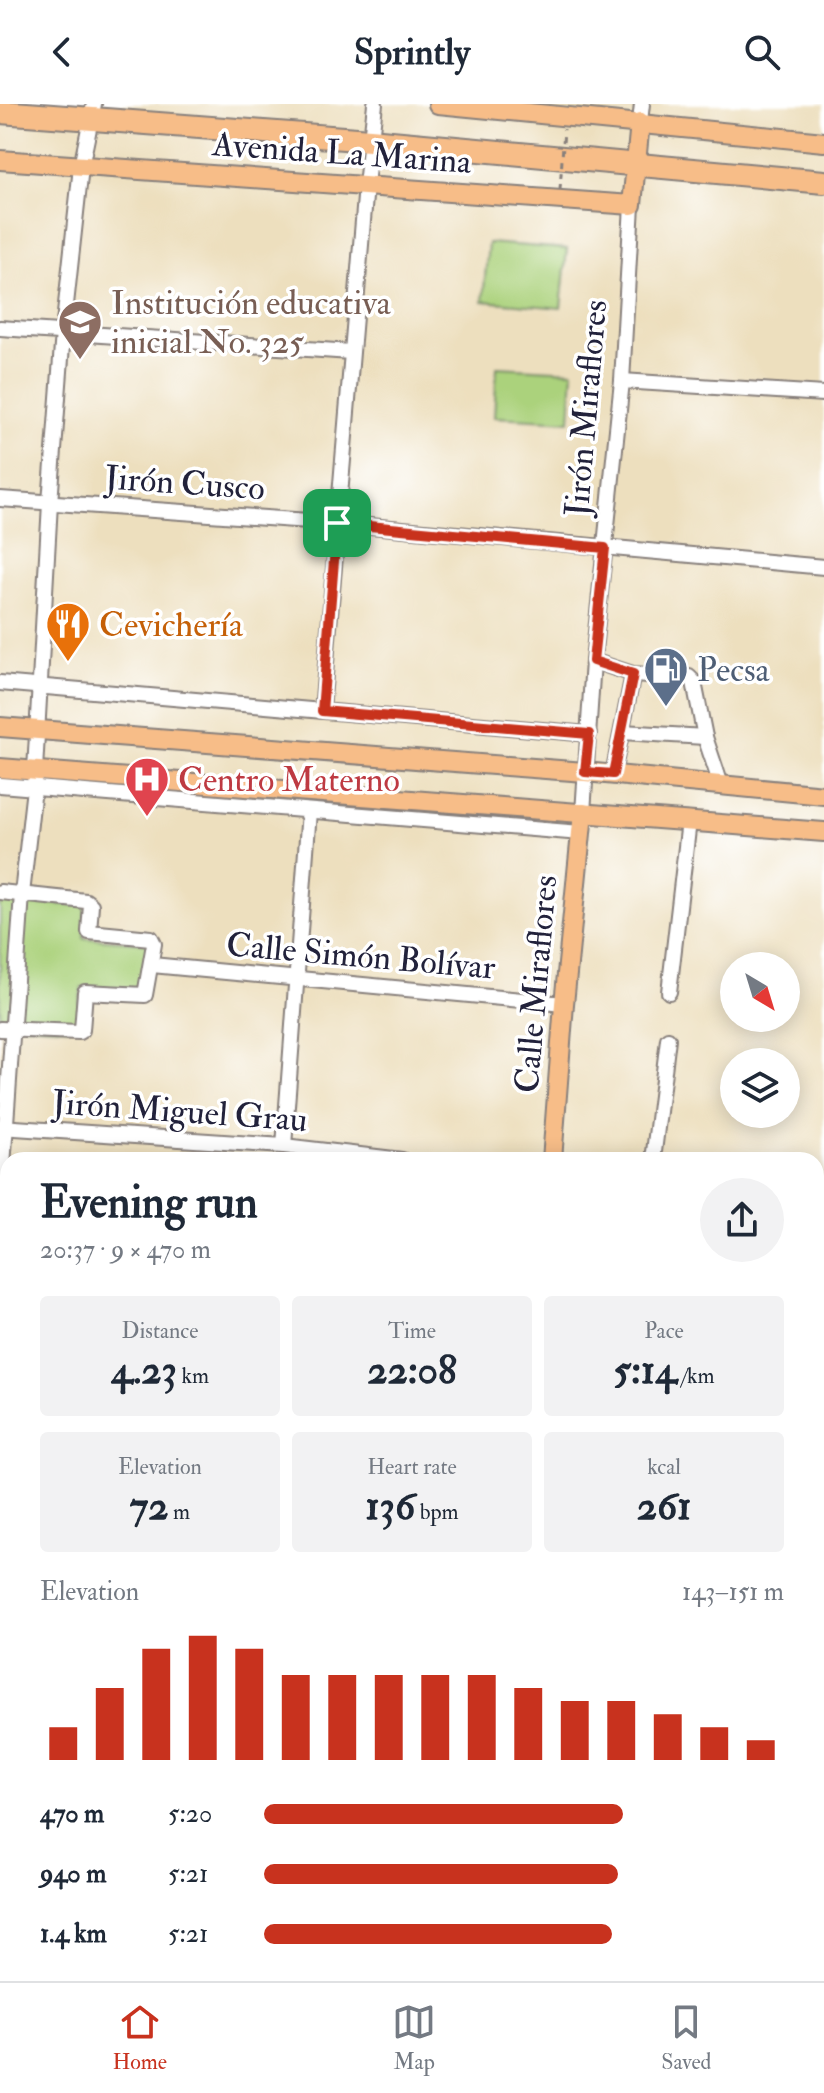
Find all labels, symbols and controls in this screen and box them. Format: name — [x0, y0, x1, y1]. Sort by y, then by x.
icon: back — [40, 30, 84, 74]
text: Sprintly — [354, 30, 470, 75]
icon: search — [740, 30, 784, 74]
street label: Avenida La Marina — [210, 123, 474, 184]
place label: Institución educativa inicial No. 325 — [111, 282, 392, 364]
school or university icon: Institución educativa inicial No. 325 — [56, 298, 104, 361]
street label: Jirón Miraflores — [556, 298, 617, 519]
street label: Jirón Cusco — [103, 456, 266, 511]
pin — [303, 489, 371, 557]
icon: arrive — [315, 501, 359, 545]
restaurant icon: Cevichería — [44, 600, 92, 663]
place label: Cevichería — [99, 604, 244, 647]
fuel station icon: Pecsa — [642, 645, 690, 708]
place label: Pecsa — [697, 649, 771, 692]
hospital icon: Centro Materno — [123, 755, 171, 818]
place label: Centro Materno — [178, 759, 400, 802]
street label: Calle Miraflores — [506, 873, 567, 1095]
street label: Calle Simón Bolívar — [225, 923, 497, 990]
north arrow — [720, 952, 800, 1032]
map controls — [720, 952, 800, 1128]
button: layers — [720, 1048, 800, 1128]
street label: Jirón Miguel Grau — [50, 1081, 309, 1142]
text: Evening run — [40, 1176, 258, 1231]
button: share — [700, 1178, 784, 1262]
text: 20:37 · 9 × 470 m — [40, 1234, 211, 1266]
text: Distance — [122, 1317, 198, 1345]
text: Time — [388, 1317, 436, 1345]
text: Pace — [644, 1317, 684, 1345]
text: 4.23 — [111, 1345, 177, 1396]
text: 22:08 — [367, 1345, 457, 1396]
text: 5:14 — [613, 1345, 677, 1396]
text: km — [177, 1362, 209, 1390]
text: /km — [677, 1362, 715, 1390]
text: Elevation — [118, 1453, 202, 1481]
text: Heart rate — [367, 1453, 457, 1481]
text: kcal — [647, 1453, 681, 1481]
text: 72 — [130, 1481, 168, 1532]
text: 136 — [365, 1481, 415, 1532]
text: 261 — [637, 1481, 691, 1532]
text: m — [168, 1498, 190, 1526]
text: bpm — [415, 1498, 459, 1526]
text: Elevation — [40, 1576, 139, 1608]
text: 143–151 m — [682, 1576, 784, 1608]
text: 470 m — [40, 1798, 104, 1830]
text: 5:20 — [168, 1798, 212, 1830]
text: 940 m — [40, 1858, 106, 1890]
text: 5:21 — [168, 1858, 208, 1890]
text: 1.4 km — [40, 1918, 107, 1950]
text: 5:21 — [168, 1918, 208, 1950]
tab: Home — [113, 2000, 167, 2076]
tab: Map — [392, 2000, 436, 2076]
tab: Saved — [661, 2000, 711, 2076]

